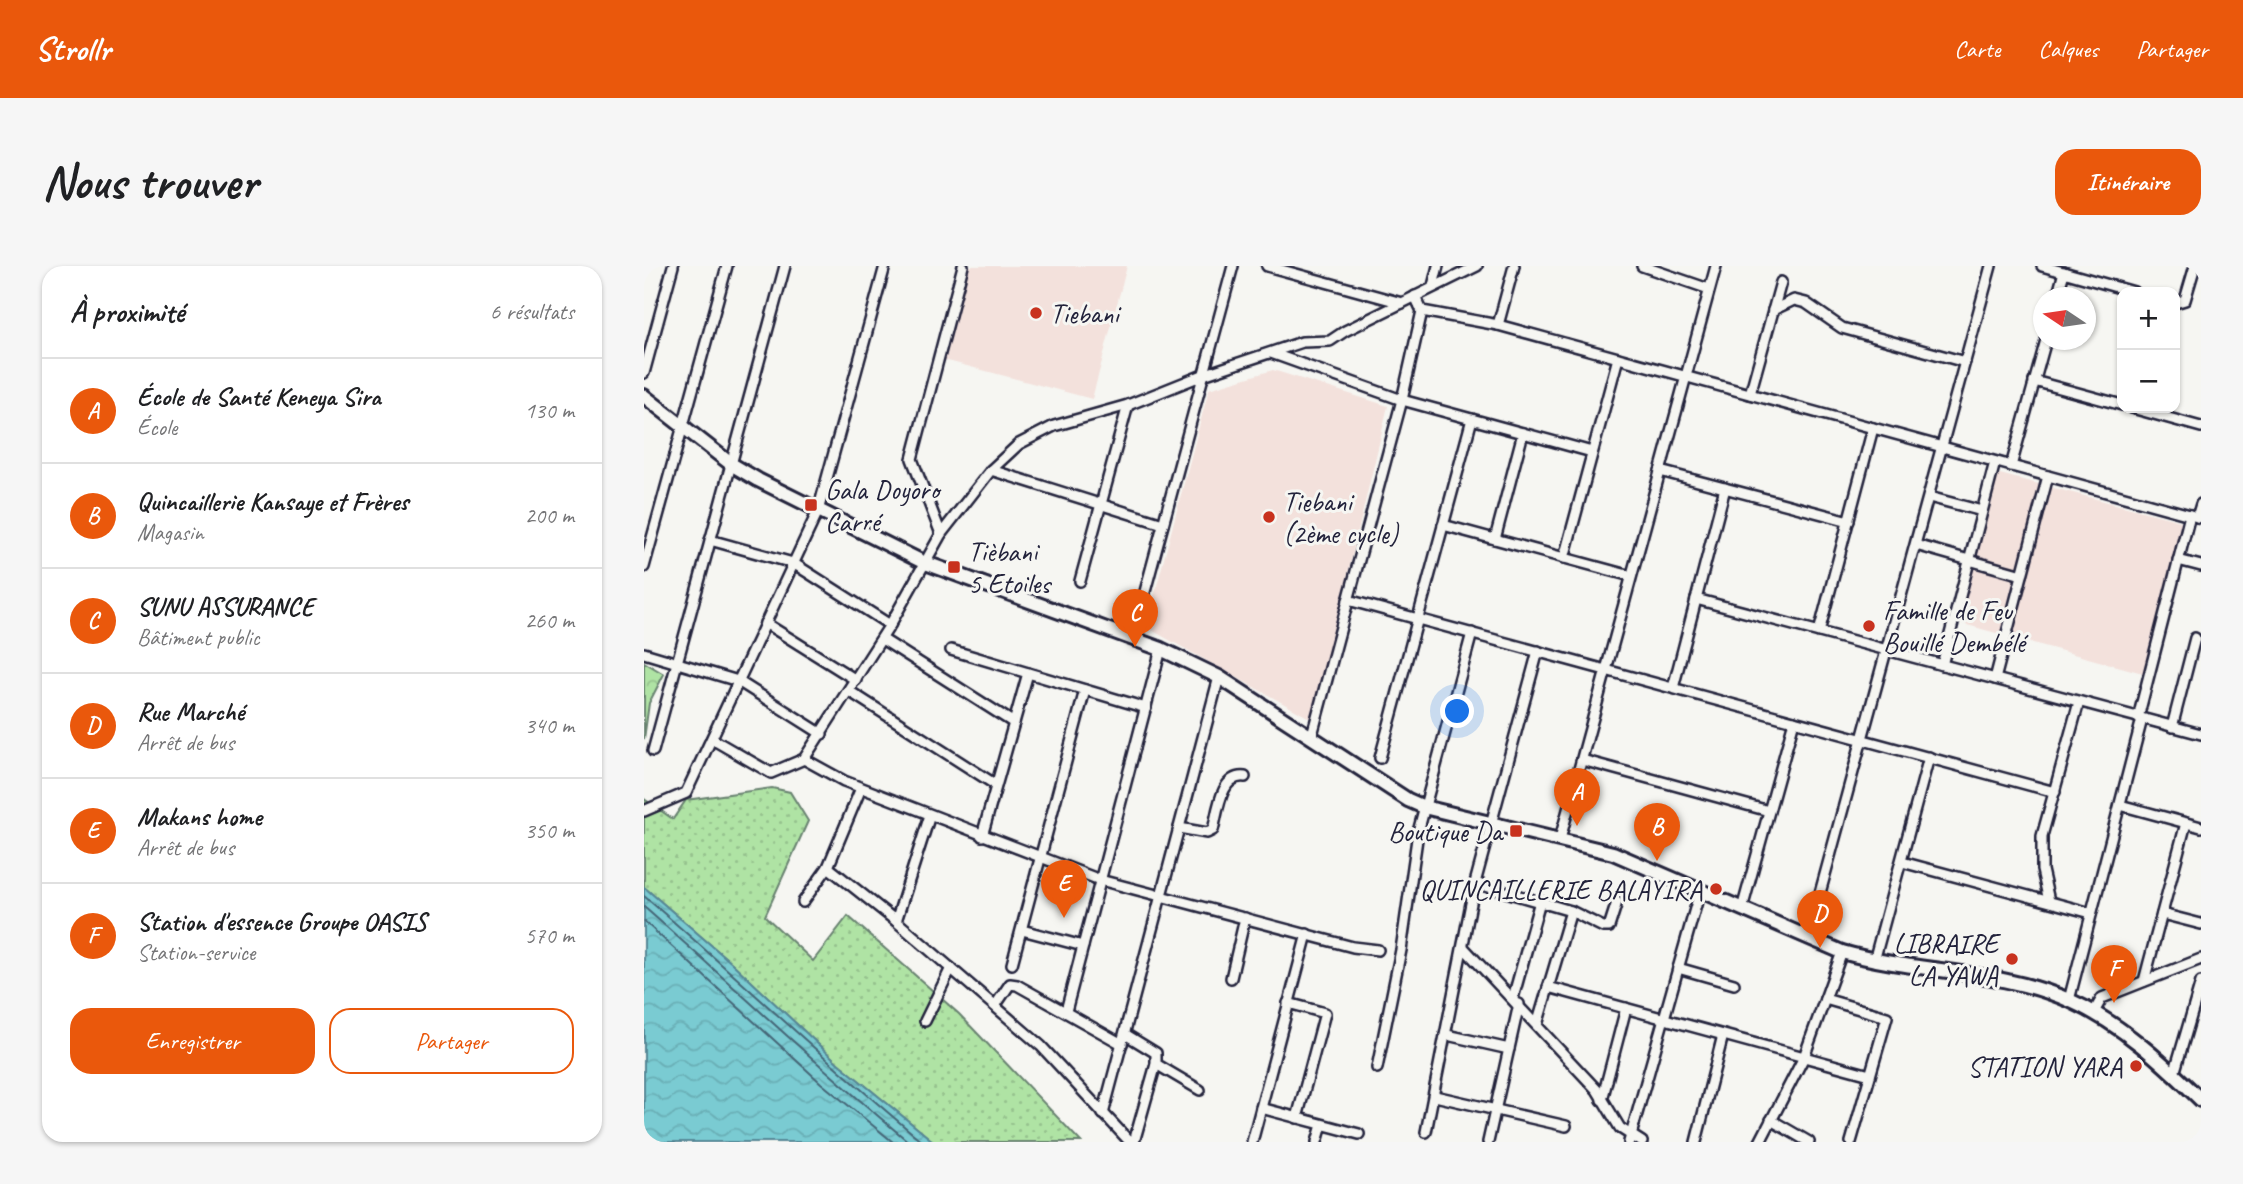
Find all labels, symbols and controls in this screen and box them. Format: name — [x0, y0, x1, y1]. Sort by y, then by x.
text: Strollr — [35, 28, 110, 70]
text: Carte — [1954, 34, 2000, 64]
text: Calques — [2038, 34, 2098, 64]
text: Partager — [2136, 34, 2208, 64]
button: Itinéraire — [2055, 149, 2201, 215]
text: Nous trouver — [42, 151, 257, 213]
north arrow — [2033, 287, 2096, 350]
map controls — [2117, 287, 2180, 413]
button: + — [2117, 287, 2180, 350]
text: À proximité — [70, 293, 184, 331]
place label: Tiebani — [1050, 296, 1122, 331]
text: 6 résultats — [490, 297, 574, 326]
marker: Tiebani — [1028, 305, 1044, 321]
button: − — [2117, 350, 2180, 413]
text: École de Santé Keneya Sira — [137, 380, 381, 413]
text: A — [87, 396, 99, 425]
text: 130 m — [525, 396, 574, 425]
text: École — [137, 413, 177, 442]
place label: Gala Doyoro Carré — [825, 472, 942, 539]
place label: Tiebani (2ème cycle) — [1283, 484, 1400, 551]
text: Quincaillerie Kansaye et Frères — [137, 485, 408, 518]
marker: Gala Doyoro Carré — [803, 497, 819, 513]
text: B — [87, 501, 99, 530]
text: 200 m — [525, 501, 574, 530]
marker: Tiebani (2ème cycle) — [1261, 509, 1277, 525]
text: Magasin — [137, 518, 204, 547]
place label: Tièbani 5 Etoiles — [968, 534, 1052, 601]
marker: Tièbani 5 Etoiles — [946, 559, 962, 575]
pin: C — [1112, 589, 1158, 647]
text: SUNU ASSURANCE — [137, 590, 313, 623]
place label: Famille de Feu Bouillé Dembélé — [1883, 593, 2029, 660]
text: C — [88, 606, 98, 635]
text: 260 m — [525, 606, 574, 635]
marker: Famille de Feu Bouillé Dembélé — [1861, 618, 1877, 634]
text: Bâtiment public — [137, 623, 260, 652]
your location — [1440, 694, 1474, 728]
text: Rue Marché — [137, 695, 244, 728]
text: D — [86, 711, 100, 740]
text: 340 m — [525, 711, 574, 740]
text: Arrêt de bus — [137, 728, 234, 757]
pin: A — [1554, 768, 1600, 826]
text: Makans home — [137, 800, 262, 833]
pin: B — [1634, 803, 1680, 861]
place label: Boutique Da — [1388, 814, 1505, 849]
text: E — [87, 816, 99, 845]
text: 350 m — [525, 816, 574, 845]
marker: Boutique Da — [1508, 823, 1524, 839]
text: Arrêt de bus — [137, 833, 234, 862]
pin: E — [1041, 860, 1087, 918]
place label: QUINCAILLERIE BALAYIRA — [1420, 872, 1703, 907]
marker: QUINCAILLERIE BALAYIRA — [1708, 881, 1724, 897]
pin: D — [1797, 890, 1843, 948]
text: Station d'essence Groupe OASIS — [137, 905, 426, 938]
text: F — [88, 921, 98, 950]
text: 570 m — [525, 921, 574, 950]
place label: LIBRAIRE LA YAWA — [1894, 926, 2001, 993]
text: Station-service — [137, 938, 255, 967]
pin: F — [2091, 945, 2137, 1003]
marker: LIBRAIRE LA YAWA — [2004, 951, 2020, 967]
button: Enregistrer — [70, 1008, 315, 1074]
button: Partager — [329, 1008, 574, 1074]
place label: STATION YARA — [1968, 1049, 2123, 1084]
marker: STATION YARA — [2128, 1058, 2144, 1074]

